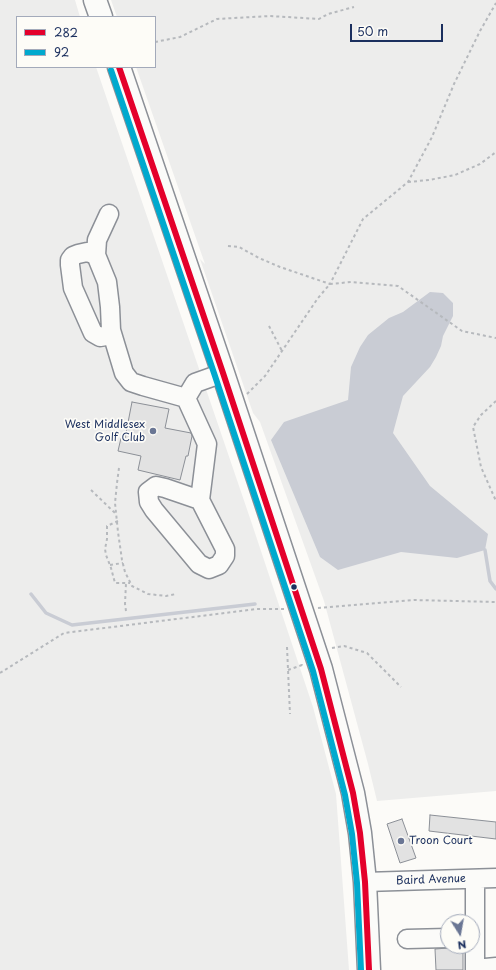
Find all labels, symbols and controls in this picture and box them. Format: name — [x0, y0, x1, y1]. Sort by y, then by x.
legend — [16, 16, 156, 68]
scale bar — [352, 16, 445, 42]
text: 50 m — [357, 22, 388, 40]
text: 282 — [54, 23, 78, 41]
text: 92 — [54, 43, 69, 61]
place label: West Middlesex Golf Club — [65, 418, 145, 444]
marker: West Middlesex Golf Club — [148, 426, 158, 436]
unlabelled marker — [289, 582, 299, 592]
place label: Troon Court — [409, 834, 473, 848]
marker: Troon Court — [396, 836, 406, 846]
street label: Baird Avenue — [396, 872, 466, 888]
north arrow — [440, 914, 480, 954]
text: N — [456, 936, 468, 954]

